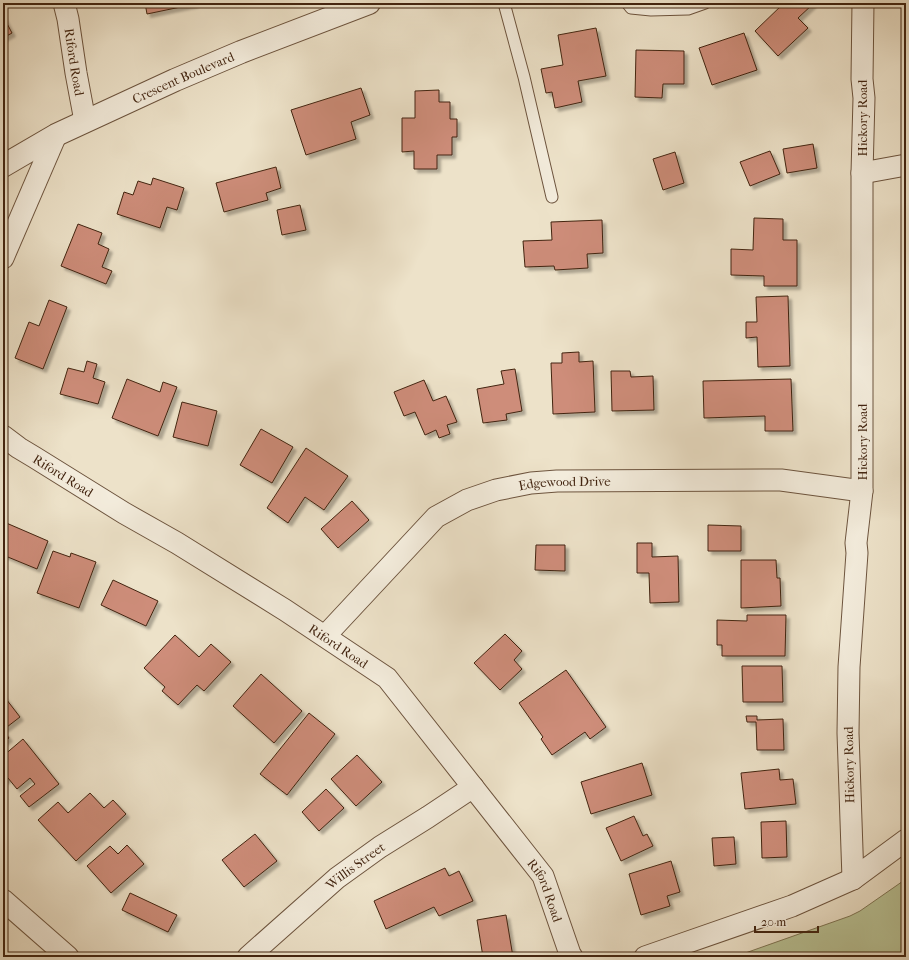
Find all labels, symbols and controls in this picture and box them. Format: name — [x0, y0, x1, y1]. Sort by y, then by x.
street label: Riford Road — [62, 27, 88, 98]
street label: Crescent Boulevard — [130, 48, 237, 106]
street label: Hickory Road — [855, 79, 870, 156]
street label: Hickory Road — [855, 403, 870, 480]
street label: Riford Road — [30, 451, 97, 500]
street label: Edgewood Drive — [517, 473, 611, 493]
street label: Riford Road — [306, 621, 372, 671]
street label: Hickory Road — [841, 726, 857, 804]
street label: Willis Street — [322, 838, 387, 893]
street label: Riford Road — [525, 856, 566, 925]
scale bar — [755, 908, 818, 934]
text: 20 m — [761, 915, 786, 929]

